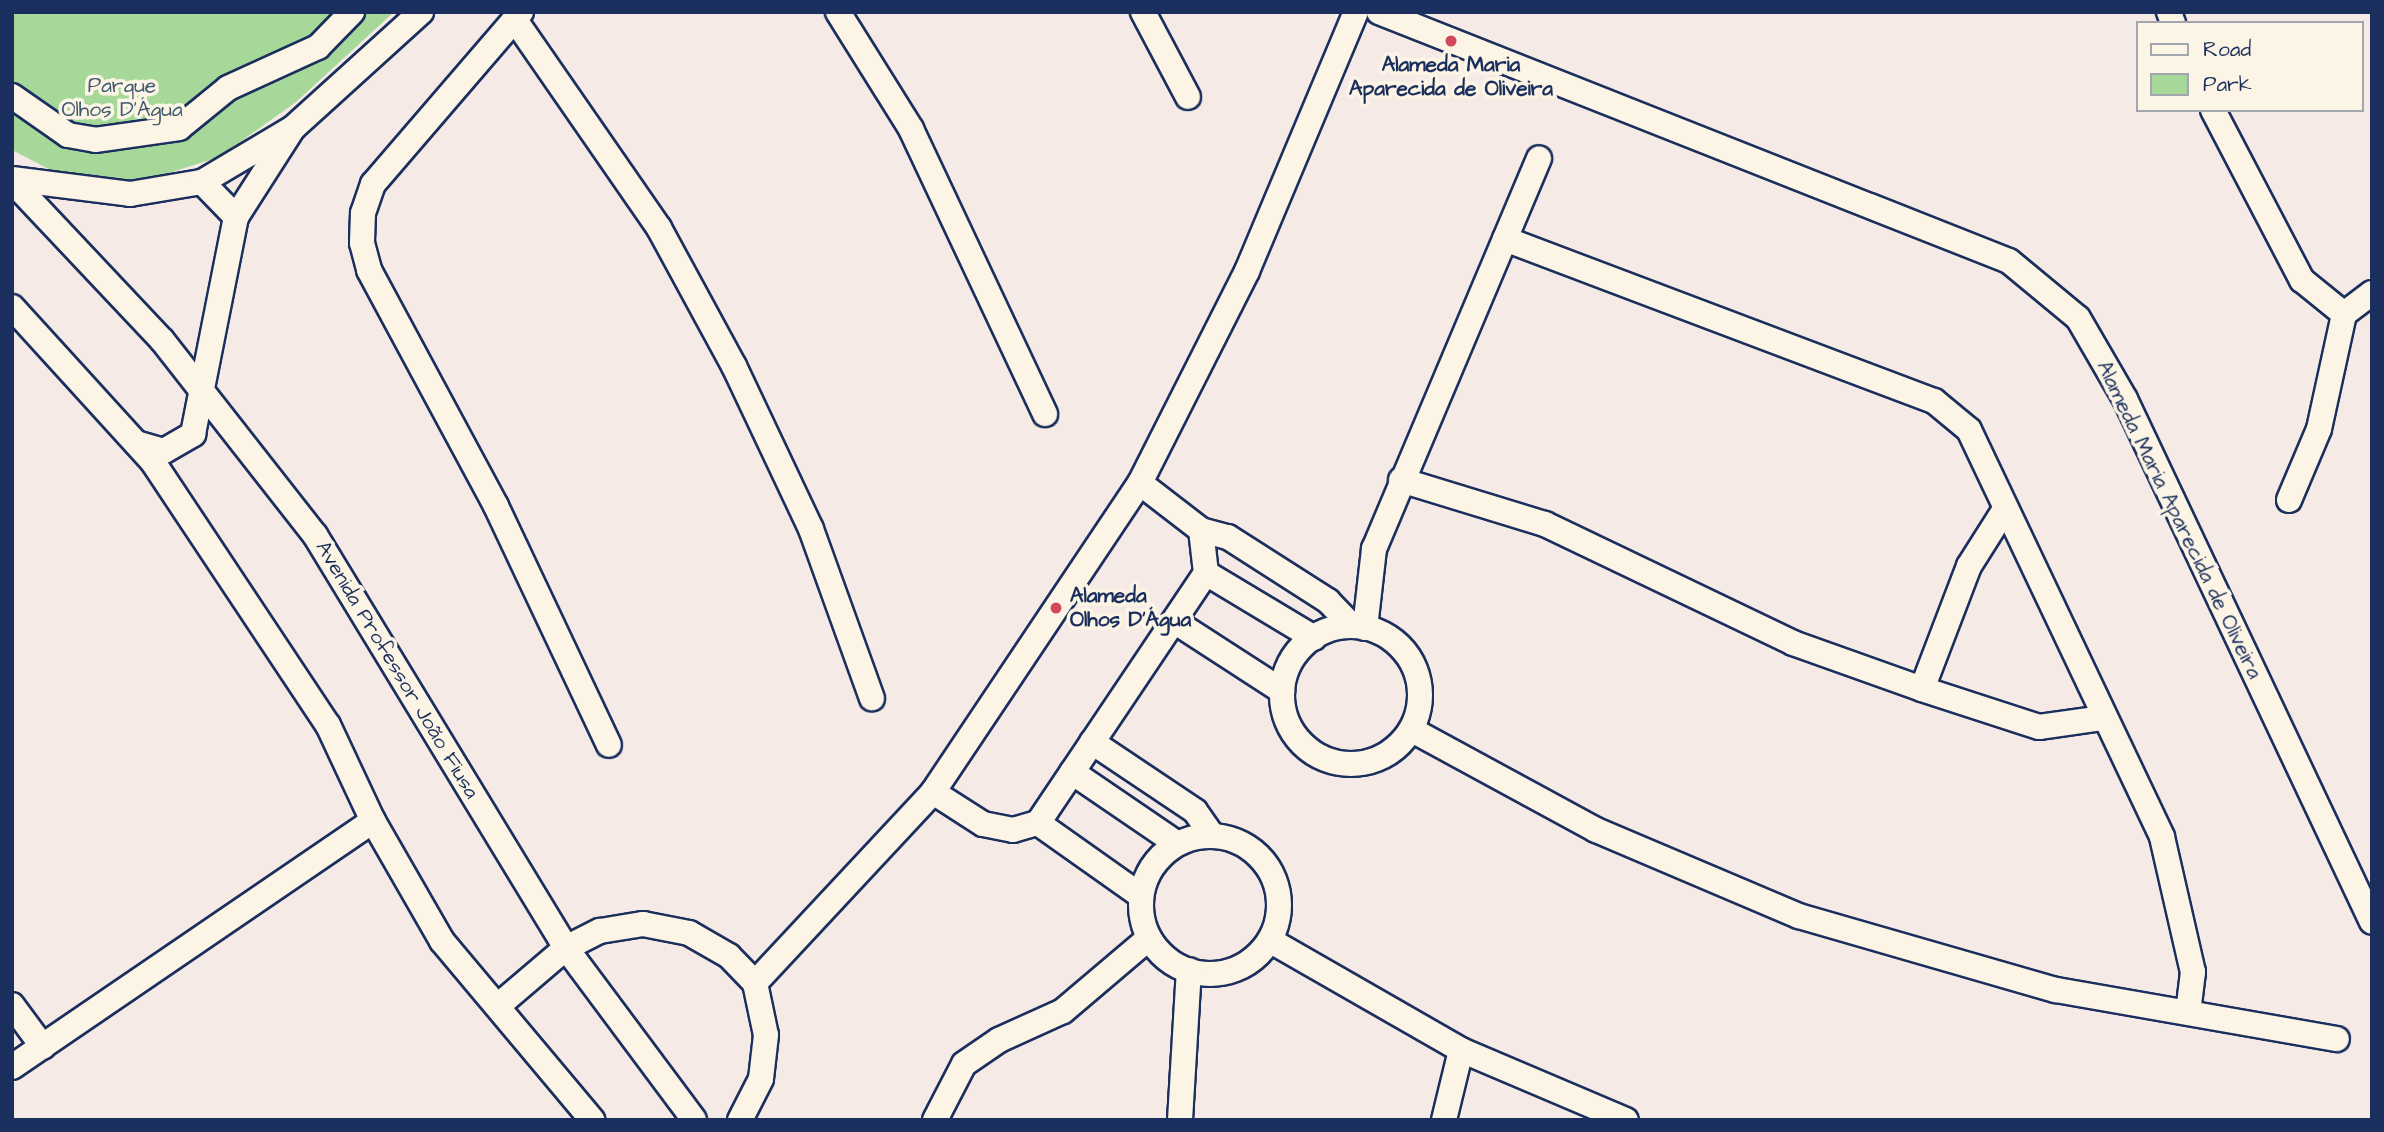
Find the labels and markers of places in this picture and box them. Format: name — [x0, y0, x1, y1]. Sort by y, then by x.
marker: Alameda Maria Aparecida de Oliveira — [1443, 33, 1459, 49]
place label: Alameda Maria Aparecida de Oliveira — [1349, 52, 1553, 102]
place label: Alameda Olhos D'Água — [1070, 583, 1191, 633]
marker: Alameda Olhos D'Água — [1048, 600, 1064, 616]

